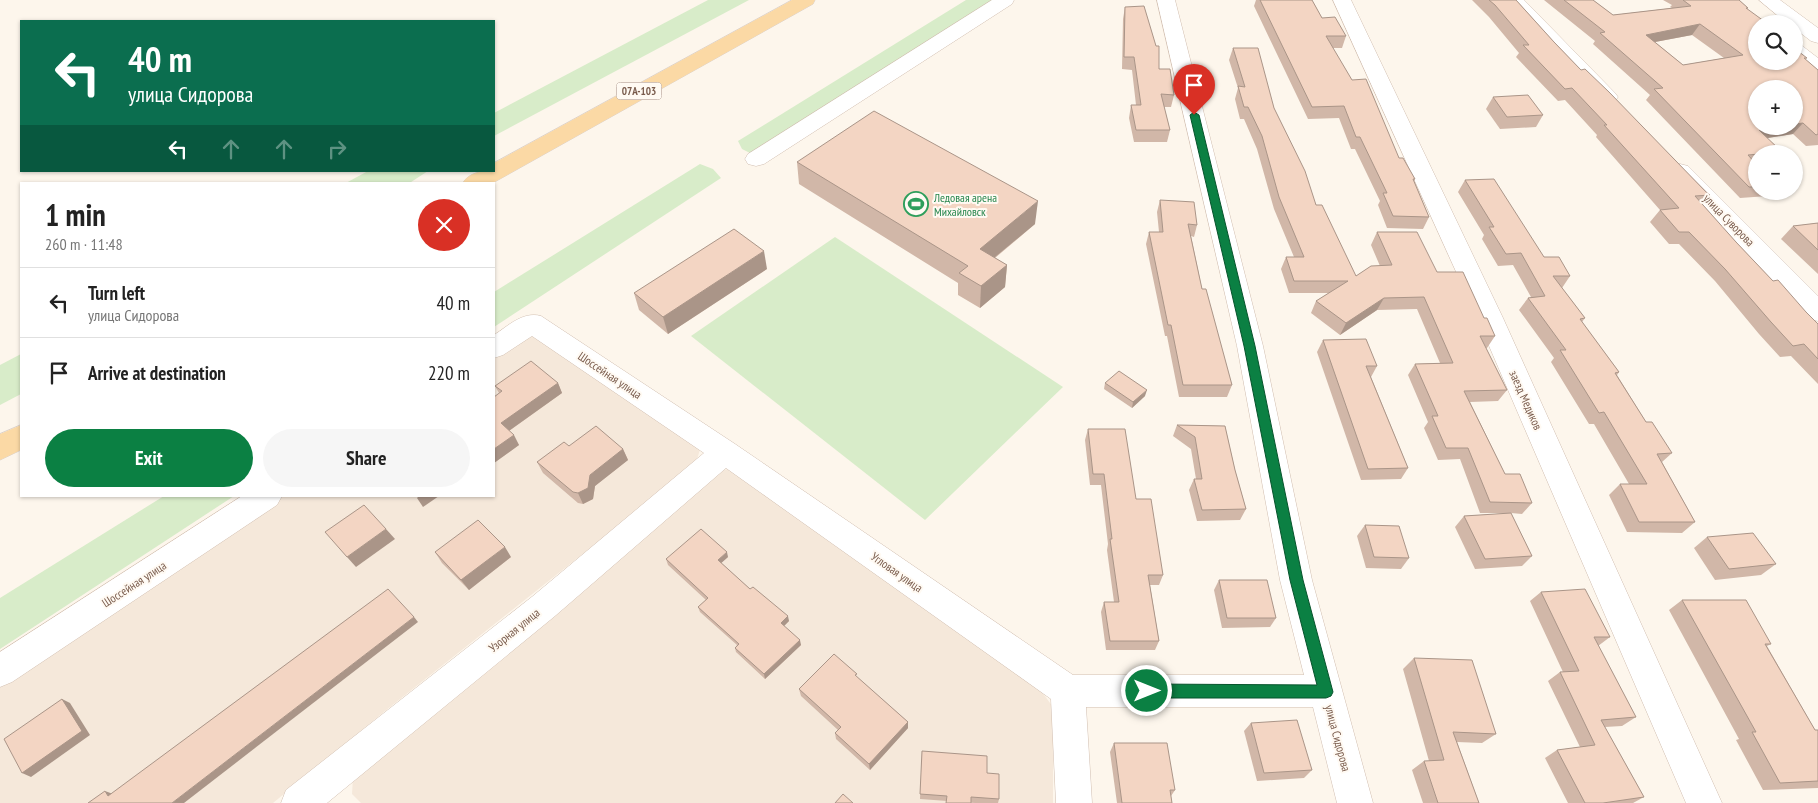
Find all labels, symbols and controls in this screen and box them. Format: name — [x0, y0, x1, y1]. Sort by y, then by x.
map controls — [1748, 15, 1803, 200]
button: search — [1748, 15, 1803, 70]
text: 40 m — [128, 36, 192, 82]
icon: left — [45, 40, 110, 105]
pin — [1173, 64, 1215, 115]
icon: arrive — [1180, 71, 1208, 99]
text: улица Сидорова — [128, 80, 253, 108]
button: + — [1748, 80, 1803, 135]
road number: 07А-103 — [616, 82, 662, 100]
icon: left — [164, 135, 192, 163]
icon: ahead — [217, 135, 245, 163]
icon: ahead — [270, 135, 298, 163]
icon: right — [323, 135, 351, 163]
button: − — [1748, 145, 1803, 200]
place label: Ледовая арена Михайловск — [933, 190, 997, 219]
sports icon: Ледовая арена Михайловск — [903, 191, 929, 217]
street label: улица Суворова — [1700, 191, 1758, 249]
text: 1 min — [45, 195, 106, 234]
button: close — [418, 199, 470, 251]
text: 260 m · 11:48 — [45, 234, 123, 254]
text: Turn left — [88, 281, 145, 305]
icon: left — [45, 289, 73, 317]
text: 40 m — [437, 291, 470, 315]
text: улица Сидорова — [88, 305, 179, 325]
street label: Шоссейная улица — [575, 348, 645, 402]
icon: arrive — [45, 359, 73, 387]
text: Arrive at destination — [88, 361, 226, 385]
text: 220 m — [428, 361, 470, 385]
street label: заезд Медиков — [1506, 368, 1546, 432]
button: Exit — [45, 429, 253, 487]
button: Share — [263, 429, 470, 487]
street label: Угловая улица — [868, 549, 926, 595]
street label: Шоссейная улица — [99, 558, 169, 610]
street label: Узорная улица — [485, 605, 543, 655]
position arrow — [1120, 664, 1172, 716]
street label: улица Сидорова — [1322, 703, 1354, 773]

